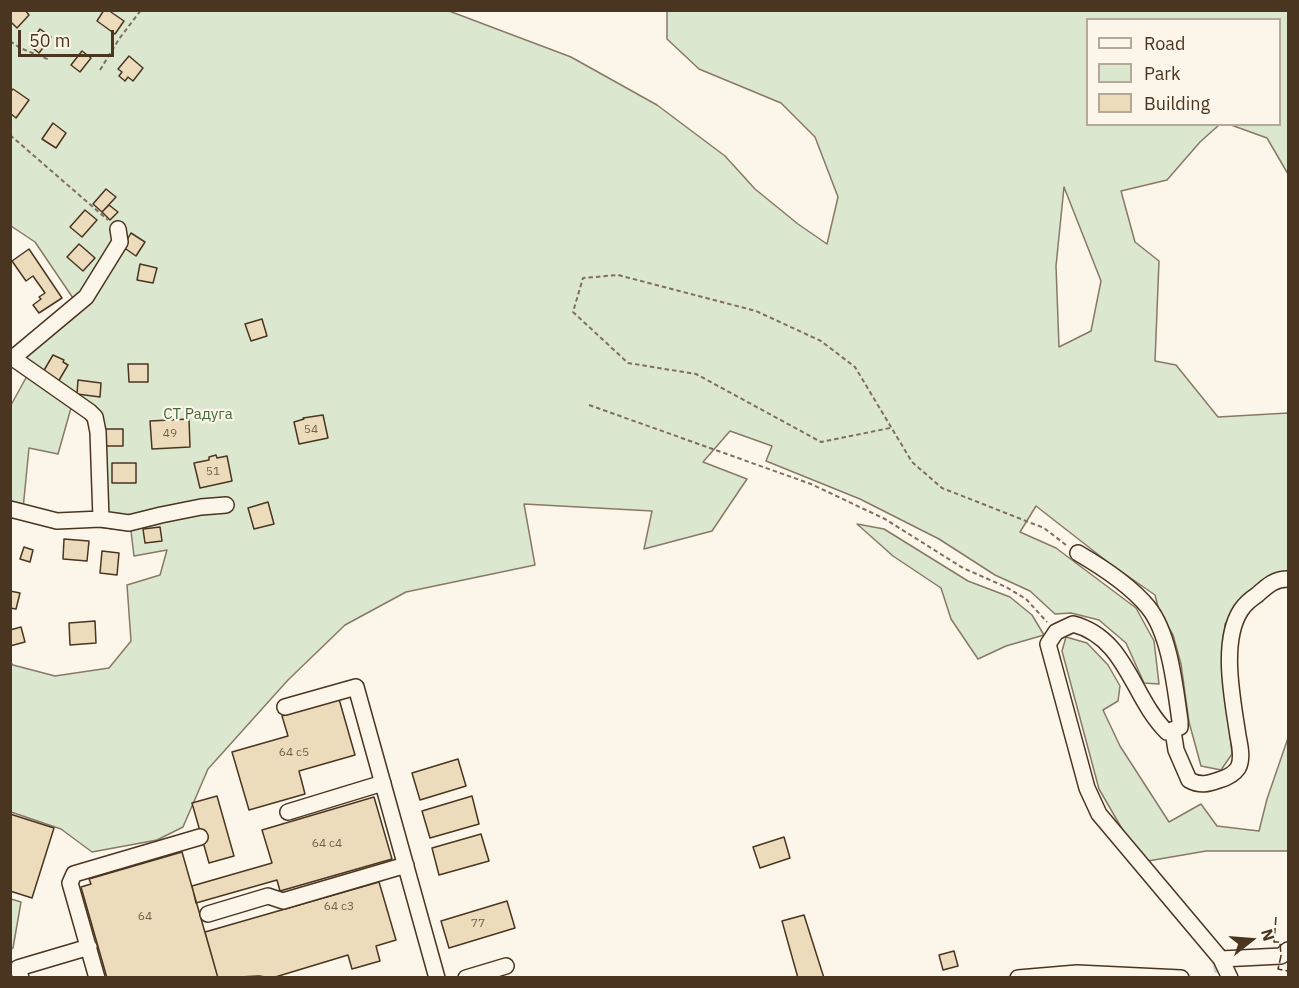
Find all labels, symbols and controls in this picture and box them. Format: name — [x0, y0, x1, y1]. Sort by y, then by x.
scale bar — [21, 18, 117, 56]
legend — [1086, 18, 1281, 126]
text: 50 m — [29, 29, 71, 52]
text: Road — [1144, 32, 1185, 55]
text: Park — [1144, 62, 1180, 85]
text: Building — [1144, 92, 1210, 115]
park label: СТ Радуга — [163, 406, 233, 424]
house number: 54 — [304, 423, 318, 437]
house number: 49 — [163, 427, 177, 441]
house number: 51 — [206, 465, 220, 479]
house number: 64 с5 — [279, 746, 309, 760]
house number: 64 с4 — [312, 837, 342, 851]
house number: 64 с3 — [324, 900, 354, 914]
house number: 64 — [138, 910, 152, 924]
north arrow — [1221, 910, 1281, 970]
house number: 77 — [471, 917, 485, 931]
text: N — [1257, 926, 1279, 943]

